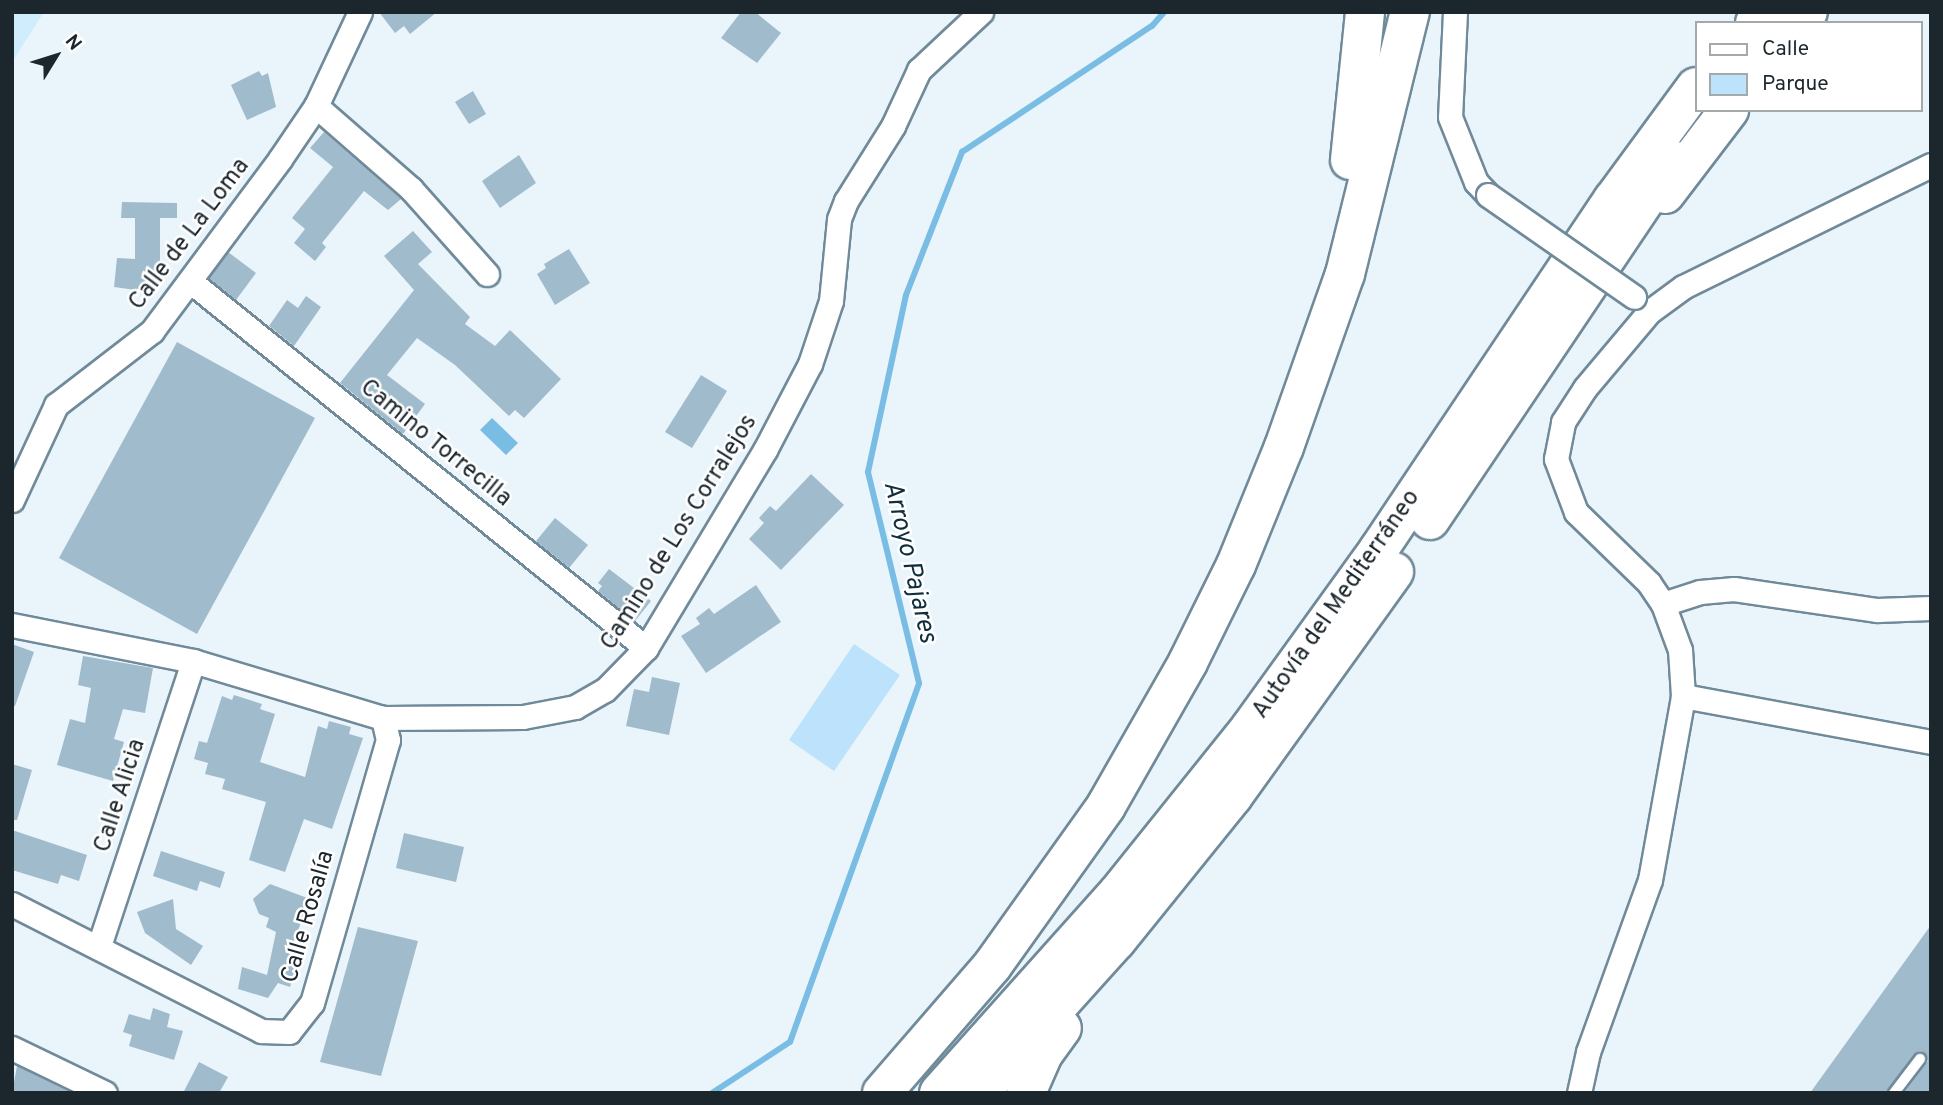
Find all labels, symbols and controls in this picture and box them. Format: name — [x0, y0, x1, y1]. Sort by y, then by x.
north arrow — [21, 21, 91, 91]
legend — [1694, 21, 1922, 112]
text: N — [59, 30, 86, 56]
text: Calle — [1762, 36, 1809, 63]
text: Parque — [1762, 71, 1829, 98]
street label: Calle de La Loma — [124, 153, 256, 317]
street label: Camino Torrecilla — [353, 374, 517, 514]
street label: Camino de Los Corralejos — [596, 410, 764, 656]
water label: Arroyo Pajares — [875, 478, 943, 646]
street label: Autovía del Mediterráneo — [1247, 485, 1427, 725]
street label: Calle Alicia — [89, 735, 153, 857]
street label: Calle Rosalía — [276, 847, 342, 987]

